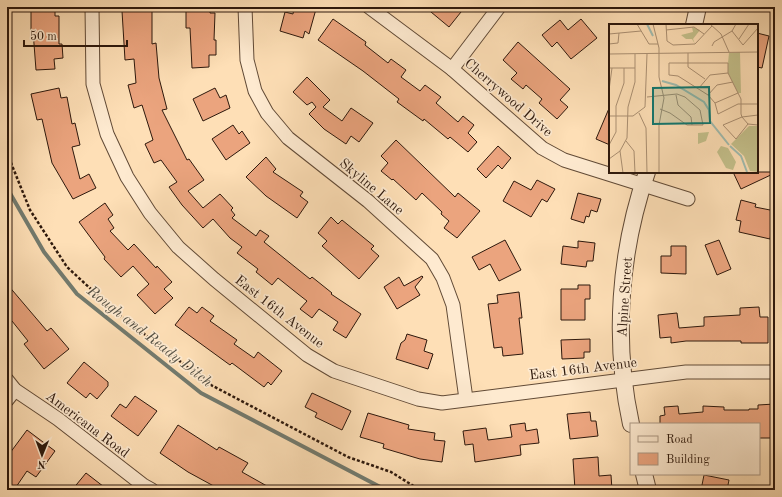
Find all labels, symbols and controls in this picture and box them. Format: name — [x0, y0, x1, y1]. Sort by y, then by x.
scale bar — [24, 22, 127, 48]
inset map — [609, 24, 758, 173]
text: 50 m — [30, 30, 57, 43]
street label: Cherrywood Drive — [462, 56, 555, 140]
street label: Skyline Lane — [337, 156, 406, 218]
street label: Alpine Street — [615, 256, 635, 338]
street label: East 16th Avenue — [232, 273, 326, 351]
water label: Rough and Ready Ditch — [83, 283, 215, 391]
street label: East 16th Avenue — [528, 355, 638, 383]
street label: Americana Road — [43, 389, 132, 461]
legend — [630, 423, 760, 475]
text: Road — [666, 434, 693, 446]
north arrow — [22, 435, 62, 475]
text: Building — [666, 454, 710, 466]
text: N — [37, 458, 46, 469]

